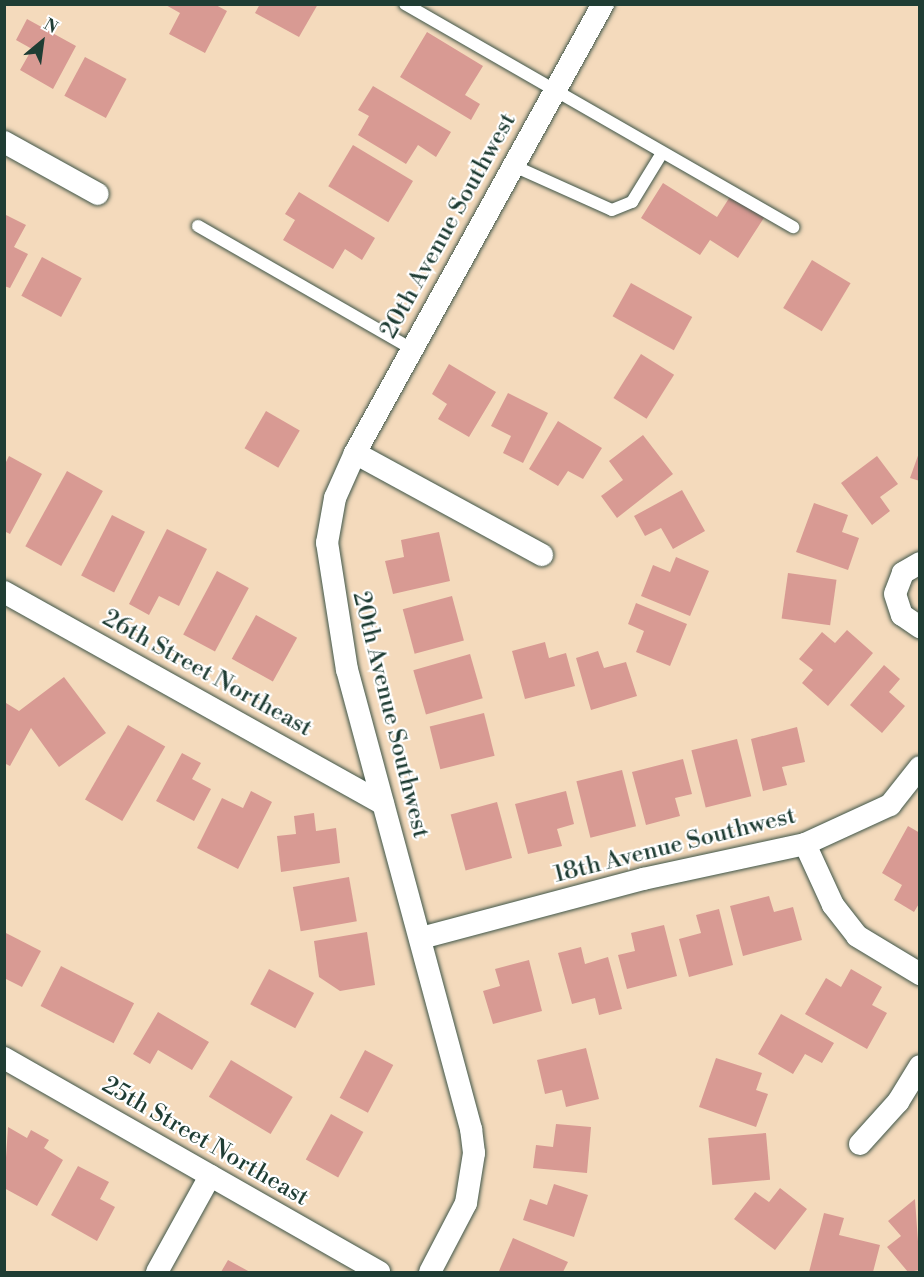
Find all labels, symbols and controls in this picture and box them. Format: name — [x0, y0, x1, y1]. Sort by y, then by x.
north arrow — [12, 12, 72, 72]
text: N — [40, 14, 61, 38]
street label: 20th Avenue Southwest — [375, 108, 523, 344]
street label: 20th Avenue Southwest — [345, 589, 435, 841]
street label: 26th Street Northeast — [97, 604, 317, 744]
street label: 18th Avenue Southwest — [551, 802, 799, 890]
street label: 25th Street Northeast — [97, 1071, 313, 1213]

